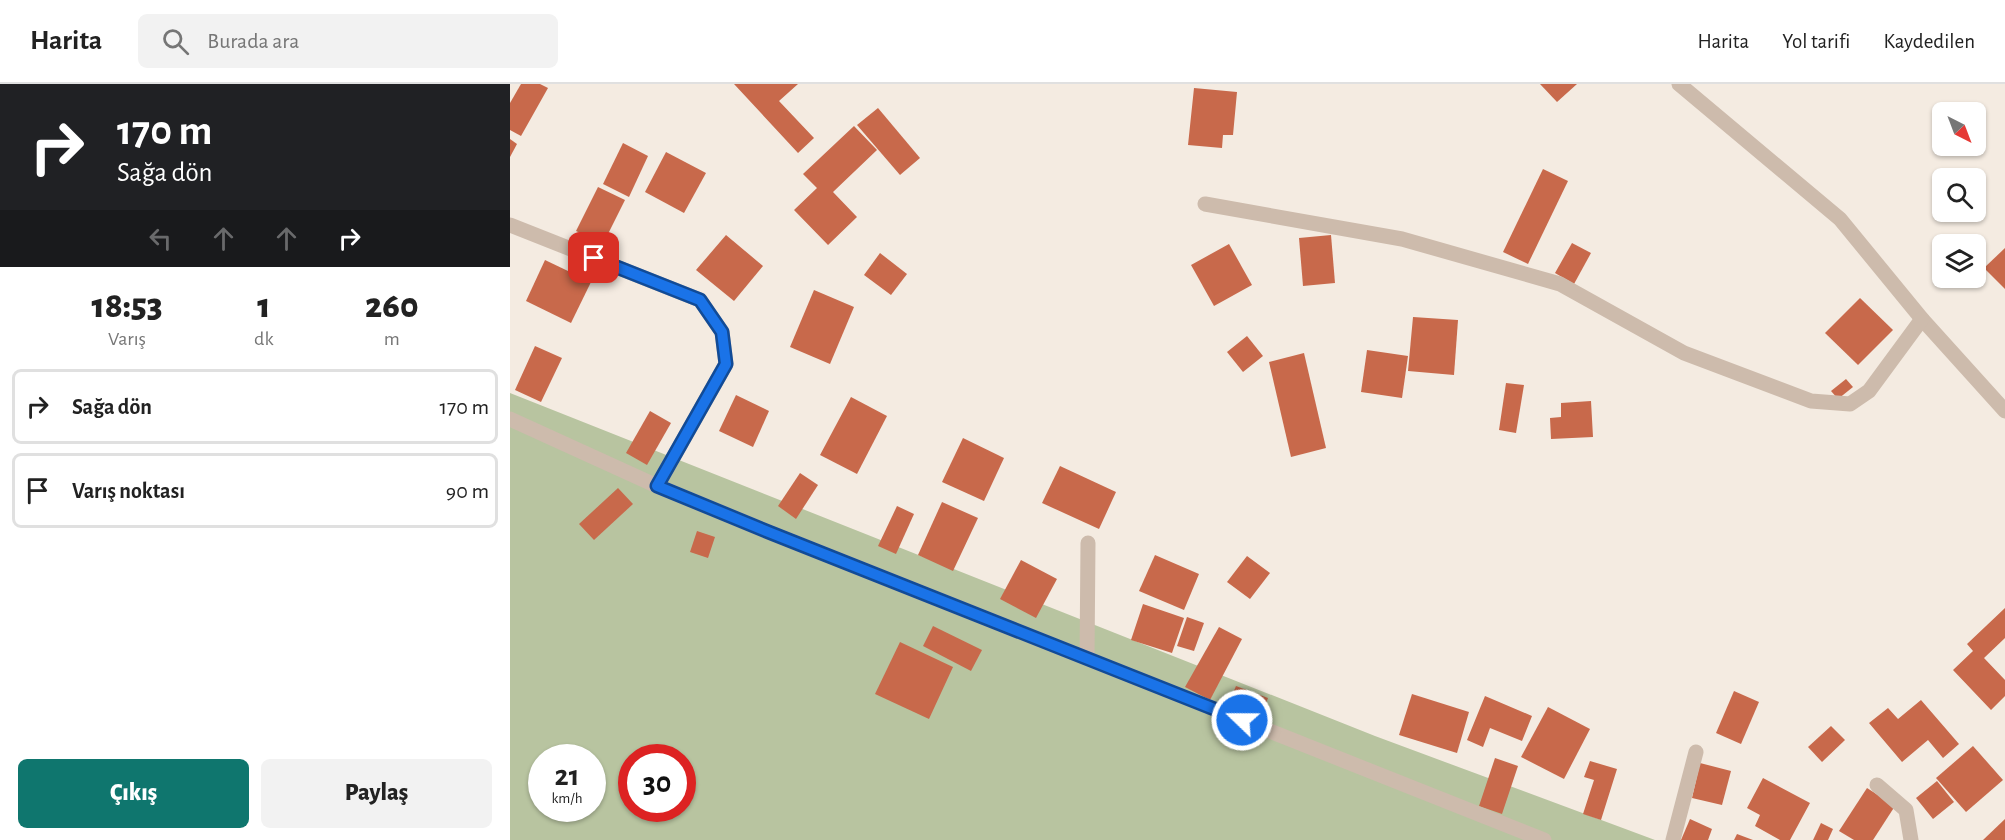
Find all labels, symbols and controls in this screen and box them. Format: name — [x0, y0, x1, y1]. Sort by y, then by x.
search box — [138, 14, 558, 68]
icon: search — [159, 25, 192, 58]
text: Harita — [30, 27, 102, 55]
text: Burada ara — [207, 30, 299, 52]
text: Harita — [1697, 31, 1749, 52]
text: Yol tarifi — [1782, 31, 1850, 52]
text: Kaydedilen — [1883, 31, 1975, 52]
north arrow — [1932, 102, 1986, 156]
map controls — [1932, 102, 1986, 288]
icon: right — [18, 108, 96, 186]
text: 170 m — [117, 110, 212, 152]
text: Sağa dön — [117, 159, 212, 186]
button: search — [1932, 168, 1986, 222]
icon: left — [144, 222, 177, 255]
icon: ahead — [207, 222, 240, 255]
icon: ahead — [270, 222, 303, 255]
icon: right — [333, 222, 366, 255]
pin — [568, 232, 619, 283]
button: layers — [1932, 234, 1986, 288]
icon: arrive — [577, 241, 610, 274]
text: 18:53 — [91, 288, 163, 324]
text: 1 — [257, 288, 270, 324]
text: 260 — [365, 288, 419, 324]
text: Varış — [108, 329, 146, 349]
text: dk — [254, 329, 274, 349]
text: m — [384, 329, 400, 349]
icon: right — [21, 390, 54, 423]
text: Sağa dön — [72, 396, 152, 418]
text: 170 m — [439, 396, 489, 418]
icon: arrive — [21, 474, 54, 507]
text: Varış noktası — [72, 480, 185, 502]
text: 90 m — [446, 480, 489, 502]
position arrow — [1210, 688, 1274, 752]
speed limit sign: 30 — [618, 744, 696, 822]
button: Çıkış — [18, 759, 249, 828]
button: Paylaş — [261, 759, 492, 828]
text: 21 — [555, 761, 579, 791]
text: km/h — [552, 791, 582, 806]

